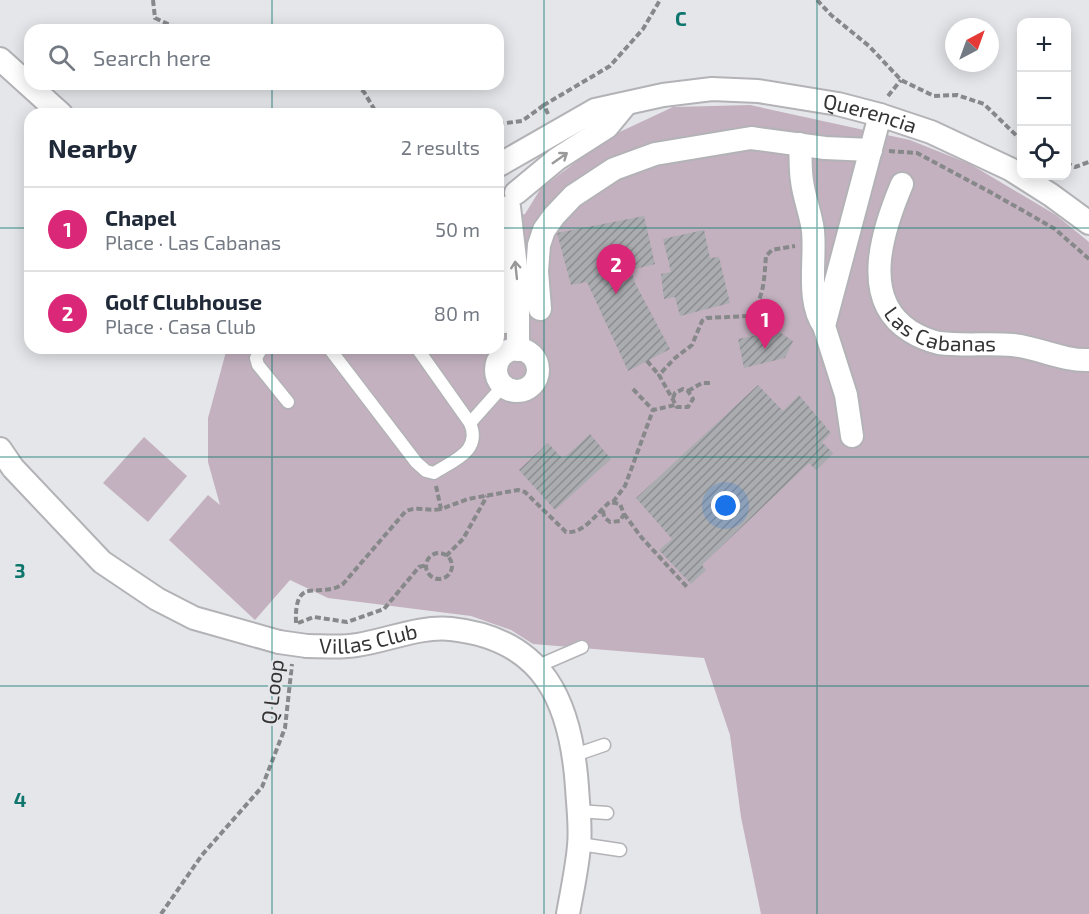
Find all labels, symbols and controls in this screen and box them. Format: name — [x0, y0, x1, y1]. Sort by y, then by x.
text: C — [675, 6, 687, 30]
north arrow — [945, 18, 999, 72]
map controls — [1017, 18, 1071, 180]
button: + — [1017, 18, 1071, 72]
search box — [24, 24, 504, 90]
icon: search — [45, 41, 78, 74]
text: Search here — [93, 44, 211, 70]
button: − — [1017, 72, 1071, 126]
street label: Querencia — [822, 88, 920, 137]
button: locate — [1017, 126, 1071, 180]
text: Nearby — [48, 132, 137, 163]
text: 2 results — [401, 135, 480, 159]
one-way arrow — [551, 152, 568, 164]
text: Chapel — [105, 204, 177, 230]
text: 1 — [63, 217, 72, 241]
text: 50 m — [435, 217, 480, 241]
text: Place · Las Cabanas — [105, 230, 281, 254]
pin: 2 — [596, 244, 636, 294]
one-way arrow — [510, 261, 521, 281]
text: Golf Clubhouse — [105, 288, 262, 314]
pin: 1 — [746, 300, 784, 349]
text: 2 — [62, 301, 73, 325]
text: 80 m — [434, 301, 480, 325]
street label: Las Cabanas — [880, 301, 996, 355]
text: Place · Casa Club — [105, 314, 256, 338]
your location — [711, 491, 740, 520]
text: 3 — [14, 558, 26, 582]
street label: Villas Club — [319, 617, 419, 658]
street label: Q Loop — [255, 658, 289, 726]
text: 4 — [14, 787, 27, 811]

